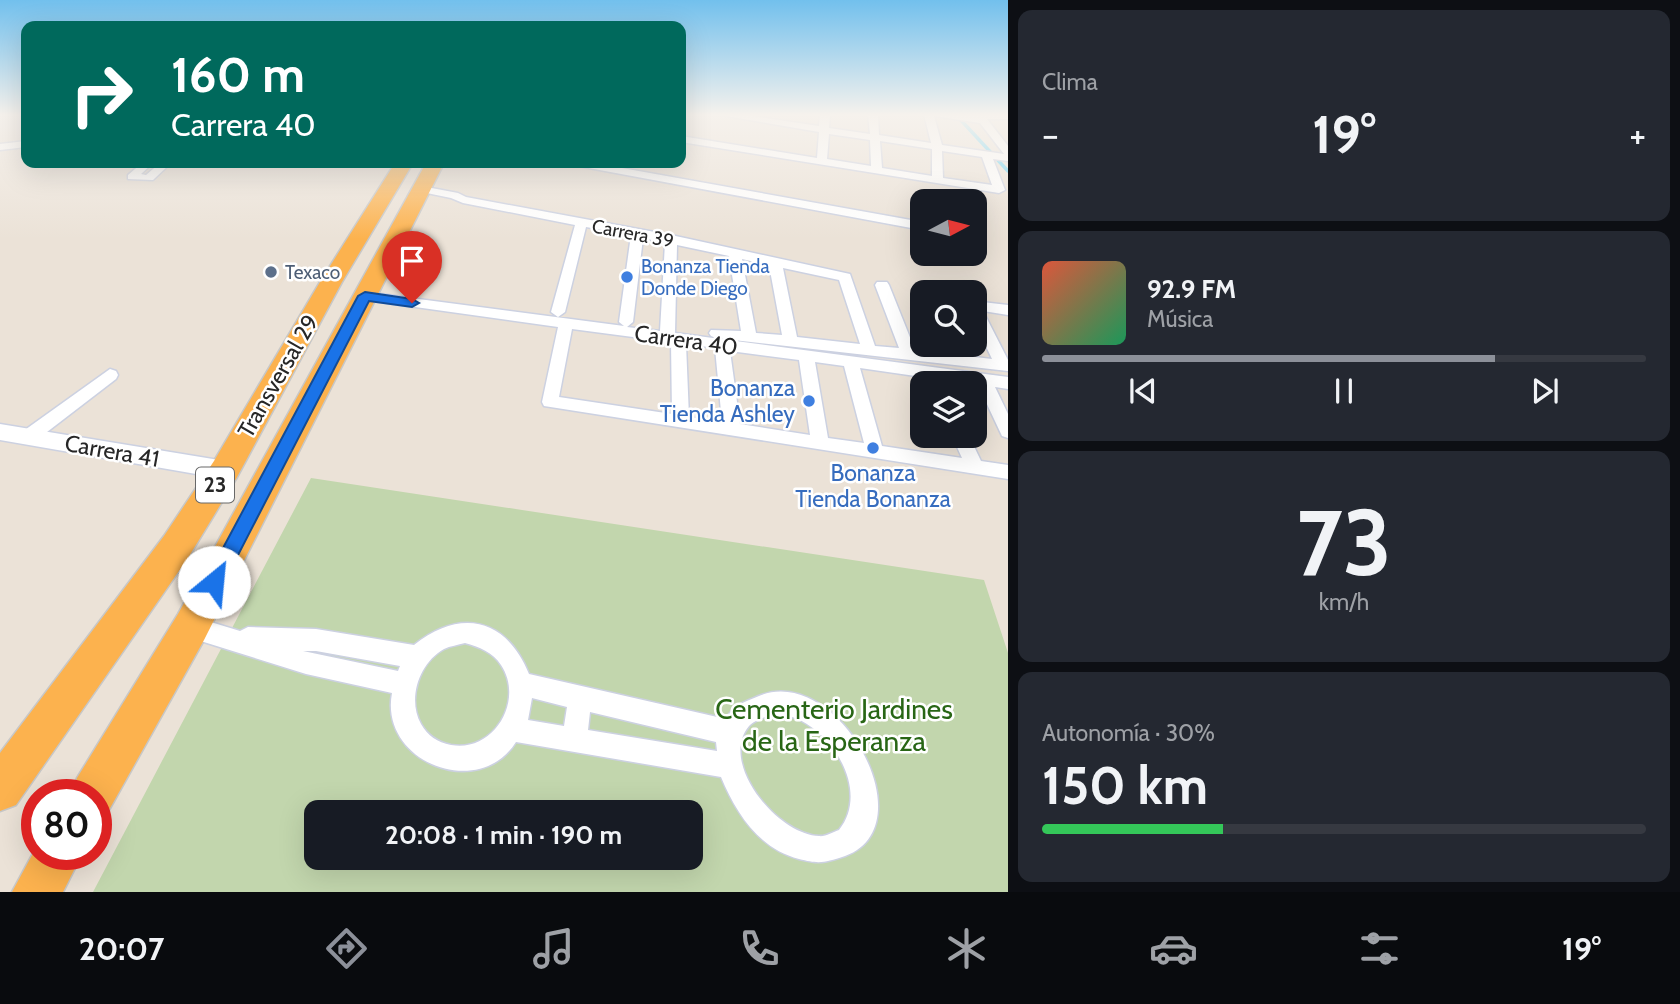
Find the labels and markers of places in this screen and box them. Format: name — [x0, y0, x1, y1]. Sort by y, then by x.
pin — [382, 231, 442, 303]
place label: Bonanza Tienda Donde Diego — [641, 255, 770, 300]
place label: Texaco — [285, 261, 340, 284]
marker: Texaco — [263, 264, 279, 280]
marker: Bonanza Tienda Donde Diego — [619, 269, 635, 285]
place label: Bonanza Tienda Ashley — [660, 374, 795, 428]
marker: Bonanza Tienda Ashley — [801, 393, 817, 409]
marker: Bonanza Tienda Bonanza — [865, 440, 881, 456]
place label: Bonanza Tienda Bonanza — [795, 459, 951, 513]

